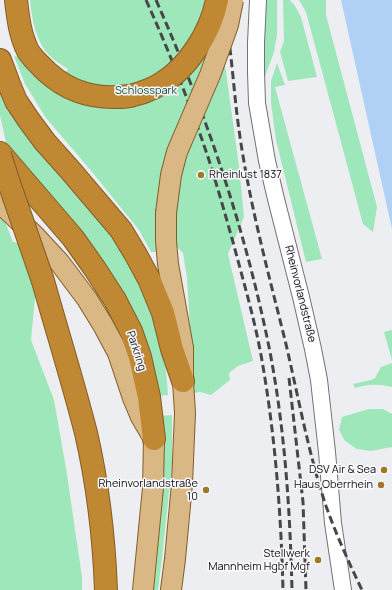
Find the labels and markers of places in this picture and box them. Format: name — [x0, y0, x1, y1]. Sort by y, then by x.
place label: Rheinlust 1837 — [209, 168, 282, 182]
marker: Rheinlust 1837 — [196, 170, 206, 180]
place label: DSV Air & Sea — [309, 463, 376, 477]
marker: DSV Air & Sea — [379, 465, 389, 475]
place label: Rheinvorlandstraße 10 — [98, 477, 198, 503]
place label: Haus Oberrhein — [294, 478, 373, 492]
marker: Haus Oberrhein — [376, 480, 386, 490]
marker: Rheinvorlandstraße 10 — [201, 485, 211, 495]
place label: Stellwerk Mannheim Hgbf Mgf — [208, 547, 310, 573]
marker: Stellwerk Mannheim Hgbf Mgf — [313, 555, 323, 565]

